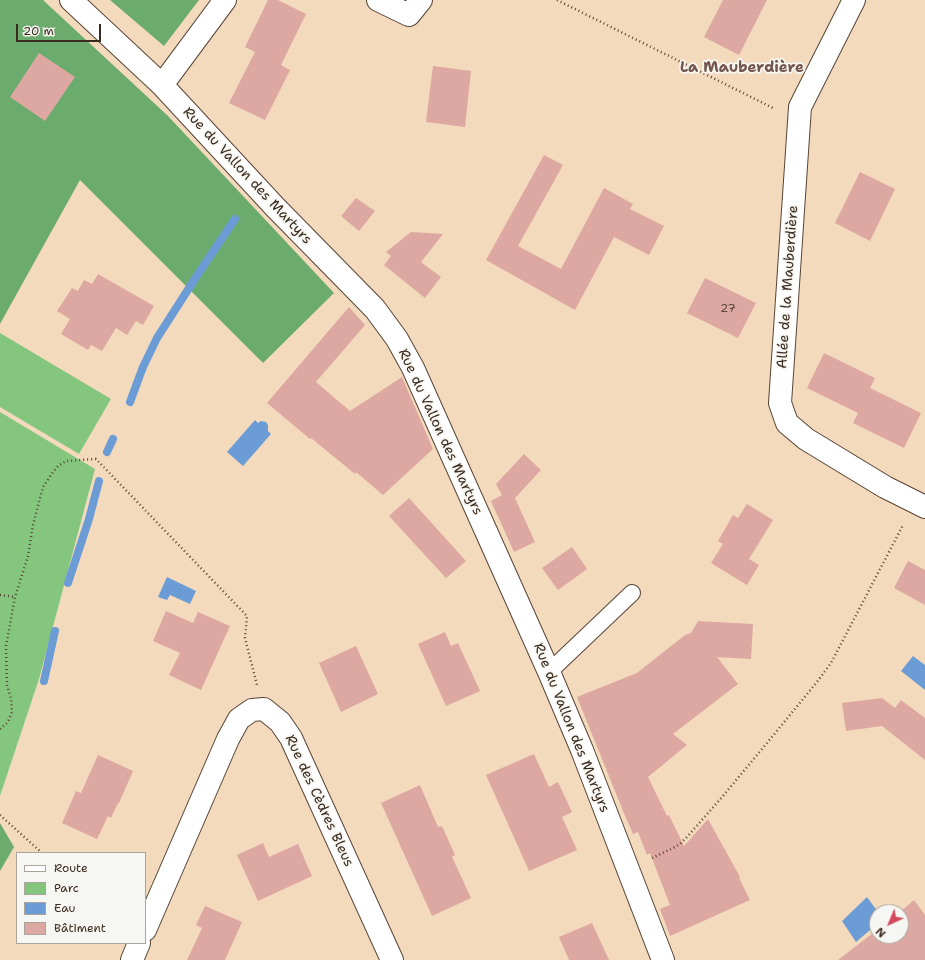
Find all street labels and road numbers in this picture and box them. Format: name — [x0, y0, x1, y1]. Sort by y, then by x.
street label: Rue du Vallon des Martyrs — [179, 104, 315, 248]
street label: Allée de la Mauberdière — [774, 205, 802, 369]
street label: Rue du Vallon des Martyrs — [394, 346, 486, 518]
street label: Rue du Vallon des Martyrs — [529, 641, 613, 815]
street label: Rue des Cèdres Bleus — [281, 732, 357, 870]

